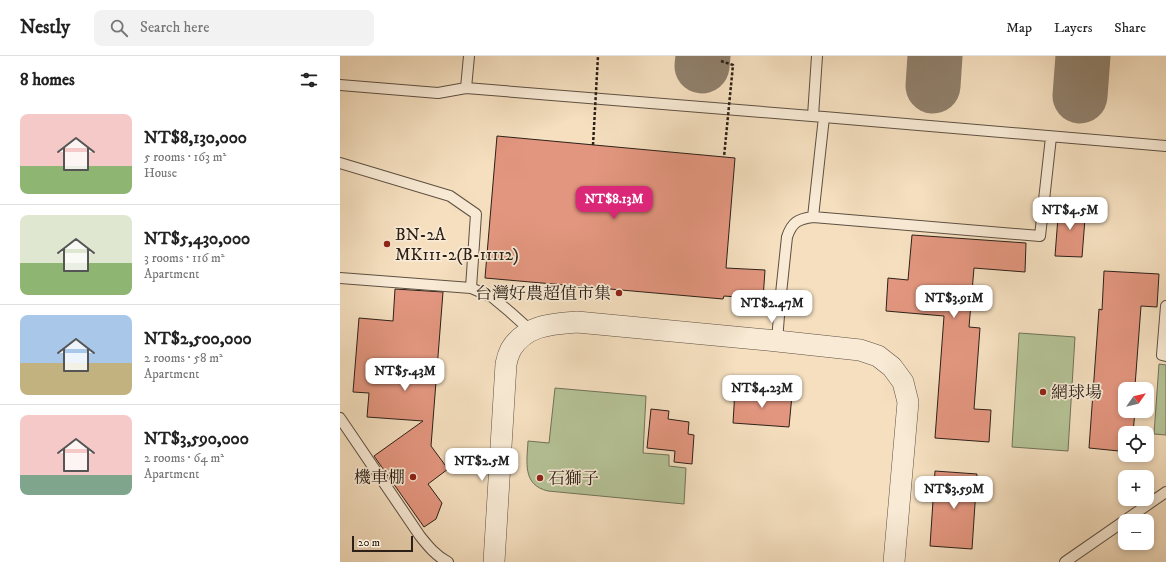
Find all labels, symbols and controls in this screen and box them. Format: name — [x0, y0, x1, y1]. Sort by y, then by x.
search box — [94, 10, 374, 46]
text: Nestly — [20, 16, 70, 39]
icon: search — [108, 17, 130, 39]
text: Search here — [140, 18, 209, 37]
text: Map — [1006, 19, 1032, 37]
text: Layers — [1054, 19, 1092, 37]
text: Share — [1114, 19, 1146, 37]
text: 8 homes — [20, 69, 75, 91]
icon: filters — [298, 69, 320, 91]
text: NT$8,130,000 — [144, 127, 247, 149]
icon: home — [52, 130, 100, 178]
text: 5 rooms · 163 m² — [144, 149, 226, 165]
text: House — [144, 165, 177, 181]
pin: NT$8.13M — [573, 186, 655, 220]
text: NT$8.13M — [585, 191, 643, 207]
pin: NT$4.5M — [1033, 197, 1107, 231]
text: NT$4.5M — [1042, 202, 1098, 218]
place label: BN-2A MK111-2(B-11112) — [395, 224, 519, 266]
text: NT$5,430,000 — [144, 228, 250, 250]
icon: home — [52, 231, 100, 279]
marker: BN-2A MK111-2(B-11112) — [382, 239, 392, 249]
text: 3 rooms · 116 m² — [144, 250, 225, 266]
text: Apartment — [144, 266, 199, 282]
place label: 台灣好農超值市集 — [475, 283, 611, 305]
pin: NT$3.91M — [913, 285, 995, 319]
marker: 台灣好農超值市集 — [614, 288, 624, 298]
pin: NT$2.47M — [731, 290, 813, 324]
text: NT$3.91M — [925, 290, 983, 306]
text: NT$2.47M — [740, 295, 804, 311]
text: NT$2,500,000 — [144, 328, 252, 350]
icon: home — [52, 331, 100, 379]
text: 2 rooms · 58 m² — [144, 350, 223, 366]
pin: NT$5.43M — [364, 358, 446, 392]
text: NT$5.43M — [374, 363, 436, 379]
text: Apartment — [144, 366, 199, 382]
pin: NT$4.23M — [721, 375, 803, 409]
text: NT$4.23M — [731, 380, 793, 396]
place label: 網球場 — [1051, 382, 1102, 404]
north arrow — [1118, 382, 1154, 418]
map controls — [1118, 382, 1154, 550]
marker: 網球場 — [1038, 387, 1048, 397]
button: locate — [1118, 426, 1154, 462]
text: NT$3,590,000 — [144, 428, 249, 450]
icon: home — [52, 431, 100, 479]
pin: NT$2.5M — [445, 448, 519, 482]
text: 2 rooms · 64 m² — [144, 450, 224, 466]
text: NT$2.5M — [454, 453, 510, 469]
text: Apartment — [144, 466, 199, 482]
place label: 機車棚 — [354, 467, 405, 489]
place label: 石獅子 — [548, 468, 599, 490]
button: + — [1118, 470, 1154, 506]
marker: 機車棚 — [408, 472, 418, 482]
marker: 石獅子 — [535, 473, 545, 483]
pin: NT$3.59M — [913, 476, 995, 510]
text: NT$3.59M — [924, 481, 984, 497]
button: − — [1118, 514, 1154, 550]
scale bar — [352, 534, 413, 553]
text: 20 m — [358, 536, 380, 550]

